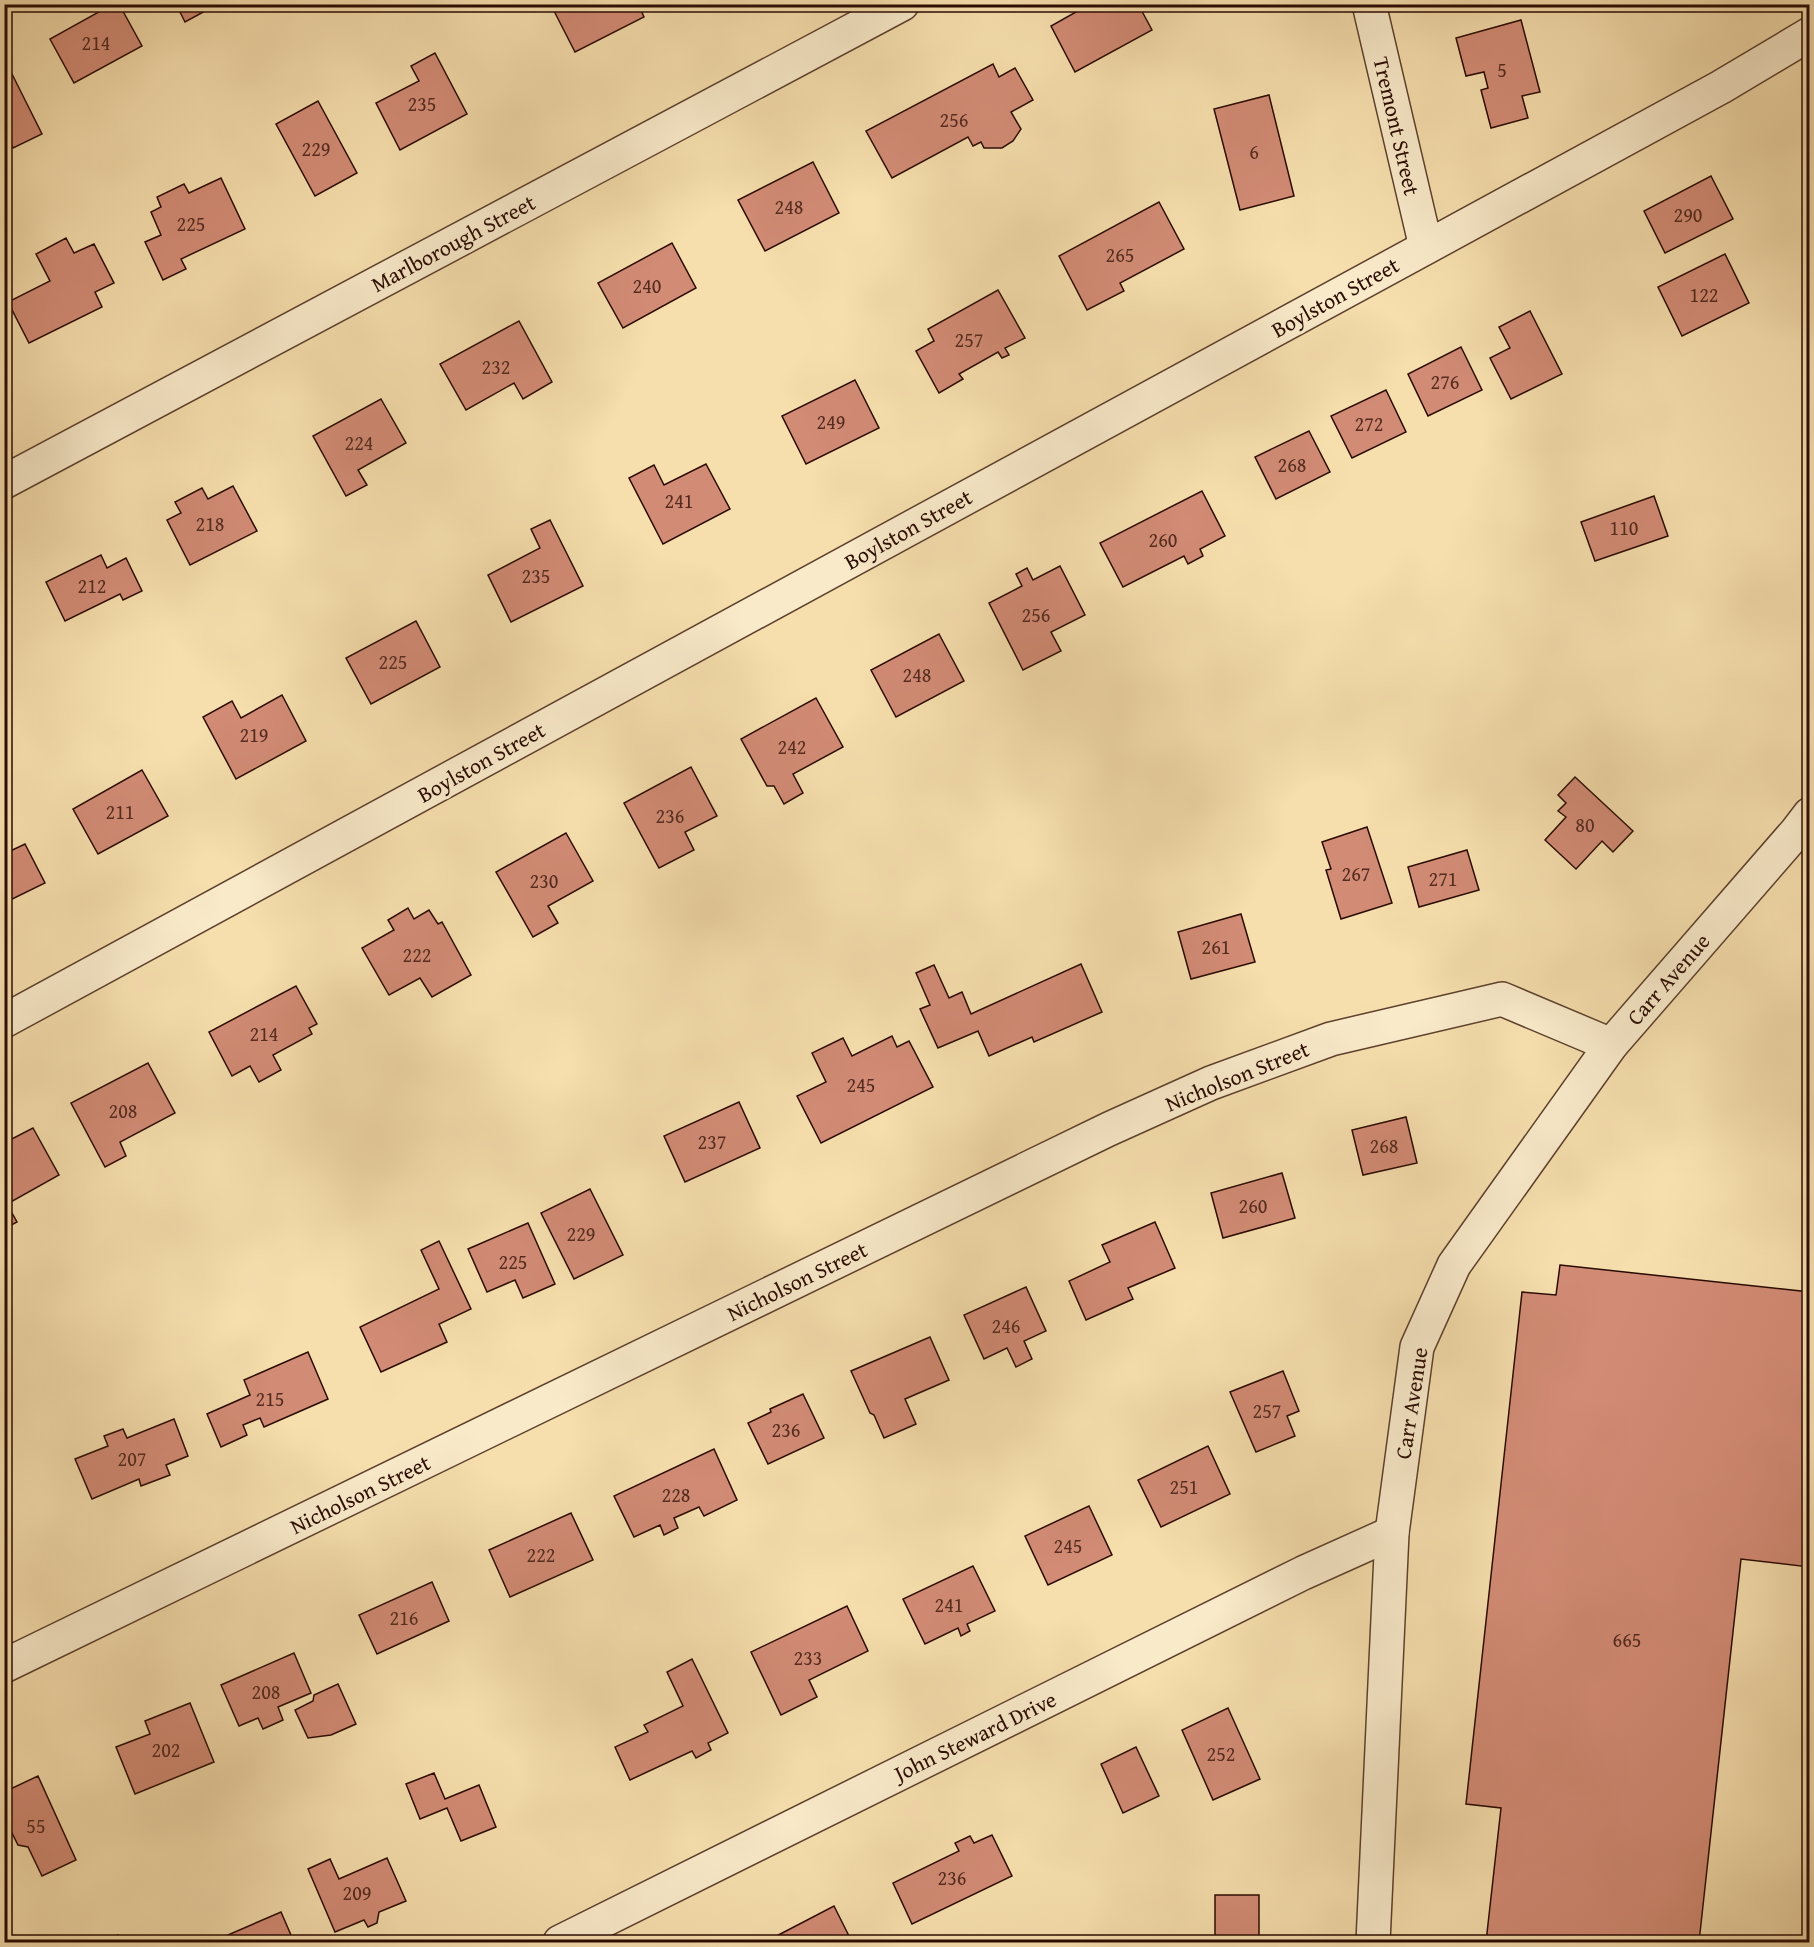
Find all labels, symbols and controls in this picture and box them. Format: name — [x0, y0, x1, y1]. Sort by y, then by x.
house number: 214 — [82, 28, 110, 57]
street label: Tremont Street — [1366, 54, 1429, 199]
house number: 5 — [1497, 55, 1507, 84]
house number: 235 — [408, 89, 436, 118]
house number: 256 — [940, 105, 968, 134]
house number: 229 — [302, 134, 330, 163]
house number: 6 — [1249, 137, 1259, 166]
street label: Marlborough Street — [365, 186, 541, 300]
house number: 248 — [775, 192, 803, 221]
house number: 290 — [1674, 200, 1702, 229]
house number: 225 — [177, 209, 205, 238]
house number: 265 — [1106, 240, 1134, 269]
street label: Boylston Street — [1265, 249, 1405, 345]
house number: 240 — [633, 271, 661, 300]
house number: 122 — [1690, 280, 1718, 309]
house number: 257 — [955, 325, 983, 354]
house number: 232 — [482, 352, 510, 381]
house number: 276 — [1431, 367, 1459, 396]
house number: 249 — [817, 407, 845, 436]
house number: 272 — [1355, 409, 1383, 438]
house number: 224 — [345, 428, 373, 457]
house number: 268 — [1278, 450, 1306, 479]
street label: Boylston Street — [838, 481, 978, 577]
house number: 241 — [665, 486, 693, 515]
house number: 218 — [196, 509, 224, 538]
house number: 110 — [1610, 513, 1638, 542]
house number: 260 — [1149, 525, 1177, 554]
house number: 235 — [522, 561, 550, 590]
house number: 212 — [78, 571, 106, 600]
house number: 256 — [1022, 600, 1050, 629]
house number: 225 — [379, 647, 407, 676]
house number: 248 — [903, 660, 931, 689]
street label: Boylston Street — [411, 714, 551, 810]
house number: 219 — [240, 720, 268, 749]
house number: 242 — [778, 732, 806, 761]
house number: 211 — [106, 797, 134, 826]
house number: 236 — [656, 801, 684, 830]
house number: 80 — [1575, 810, 1595, 839]
house number: 267 — [1342, 859, 1370, 888]
house number: 271 — [1429, 864, 1457, 893]
house number: 230 — [530, 866, 558, 895]
street label: Carr Avenue — [1619, 926, 1717, 1032]
house number: 261 — [1202, 932, 1230, 961]
house number: 222 — [403, 940, 431, 969]
house number: 214 — [250, 1019, 278, 1048]
street label: Nicholson Street — [1160, 1033, 1314, 1119]
house number: 245 — [847, 1070, 875, 1099]
house number: 208 — [109, 1096, 137, 1125]
house number: 237 — [698, 1127, 726, 1156]
house number: 268 — [1370, 1131, 1398, 1160]
house number: 260 — [1239, 1191, 1267, 1220]
house number: 229 — [567, 1219, 595, 1248]
street label: Nicholson Street — [721, 1233, 873, 1329]
house number: 225 — [499, 1247, 527, 1276]
house number: 246 — [992, 1311, 1020, 1340]
street label: Carr Avenue — [1386, 1345, 1436, 1461]
house number: 215 — [256, 1384, 284, 1413]
house number: 257 — [1253, 1396, 1281, 1425]
house number: 236 — [772, 1415, 800, 1444]
house number: 207 — [118, 1444, 146, 1473]
street label: Nicholson Street — [284, 1446, 436, 1542]
house number: 251 — [1170, 1472, 1198, 1501]
house number: 228 — [662, 1480, 690, 1509]
house number: 245 — [1054, 1531, 1082, 1560]
house number: 222 — [527, 1540, 555, 1569]
house number: 241 — [935, 1590, 963, 1619]
house number: 216 — [390, 1603, 418, 1632]
house number: 665 — [1613, 1625, 1641, 1654]
house number: 233 — [794, 1643, 822, 1672]
house number: 208 — [252, 1677, 280, 1706]
street label: John Steward Drive — [886, 1683, 1062, 1790]
house number: 202 — [152, 1735, 180, 1764]
house number: 252 — [1207, 1739, 1235, 1768]
house number: 55 — [26, 1811, 46, 1840]
house number: 236 — [938, 1863, 966, 1892]
house number: 209 — [343, 1878, 371, 1907]

